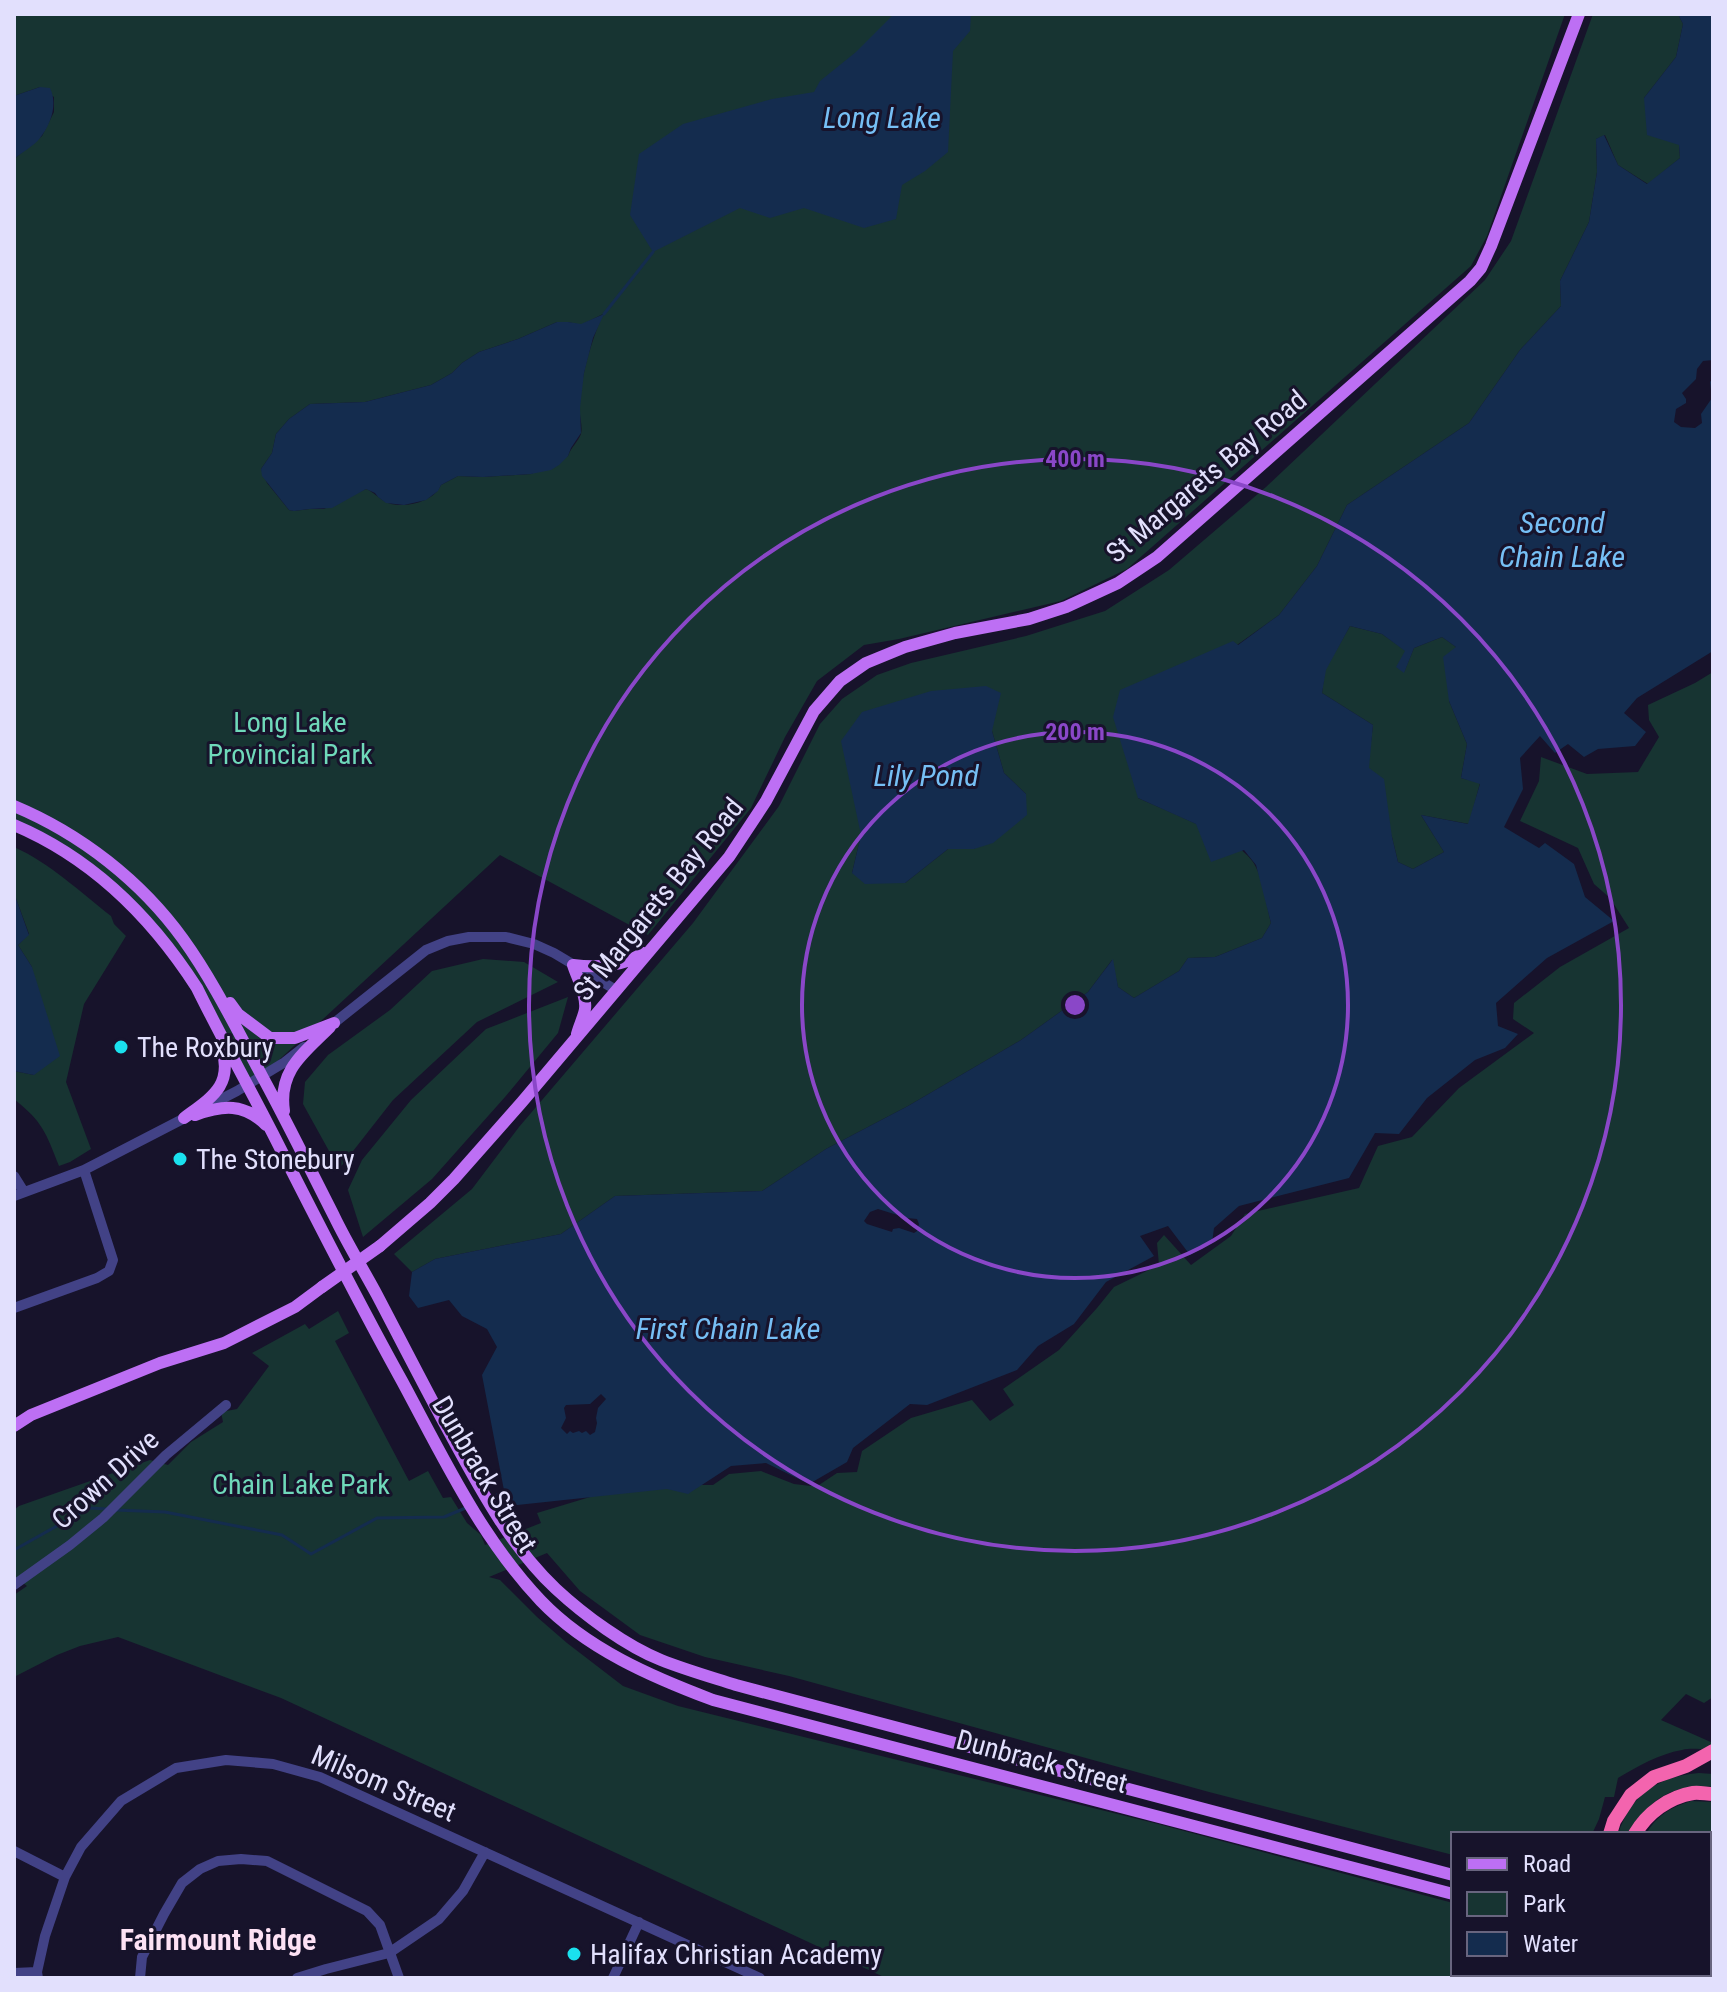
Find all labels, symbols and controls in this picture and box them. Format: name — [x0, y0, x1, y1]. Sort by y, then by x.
water label: Long Lake — [823, 100, 941, 135]
street label: St Margarets Bay Road — [1100, 383, 1313, 570]
text: 400 m — [1045, 445, 1105, 473]
water label: Second Chain Lake — [1499, 505, 1625, 574]
park label: Long Lake Provincial Park — [207, 706, 373, 771]
text: 200 m — [1045, 718, 1105, 746]
water label: Lily Pond — [873, 758, 979, 793]
street label: St Margarets Bay Road — [567, 791, 750, 1007]
centre of rings — [1061, 991, 1089, 1019]
place label: The Roxbury — [137, 1031, 274, 1064]
marker: The Roxbury — [112, 1038, 130, 1056]
place label: The Stonebury — [196, 1143, 355, 1176]
marker: The Stonebury — [171, 1150, 189, 1168]
water label: First Chain Lake — [636, 1311, 820, 1346]
street label: Dunbrack Street — [425, 1390, 544, 1558]
street label: Crown Drive — [45, 1423, 166, 1536]
park label: Chain Lake Park — [212, 1468, 390, 1501]
street label: Dunbrack Street — [953, 1723, 1131, 1800]
street label: Milsom Street — [307, 1738, 461, 1829]
legend — [1451, 1832, 1711, 1976]
text: Road — [1523, 1850, 1571, 1878]
text: Park — [1523, 1890, 1566, 1918]
district label: Fairmount Ridge — [120, 1922, 316, 1957]
text: Water — [1523, 1930, 1578, 1958]
place label: Halifax Christian Academy — [590, 1938, 882, 1971]
marker: Halifax Christian Academy — [565, 1945, 583, 1963]

